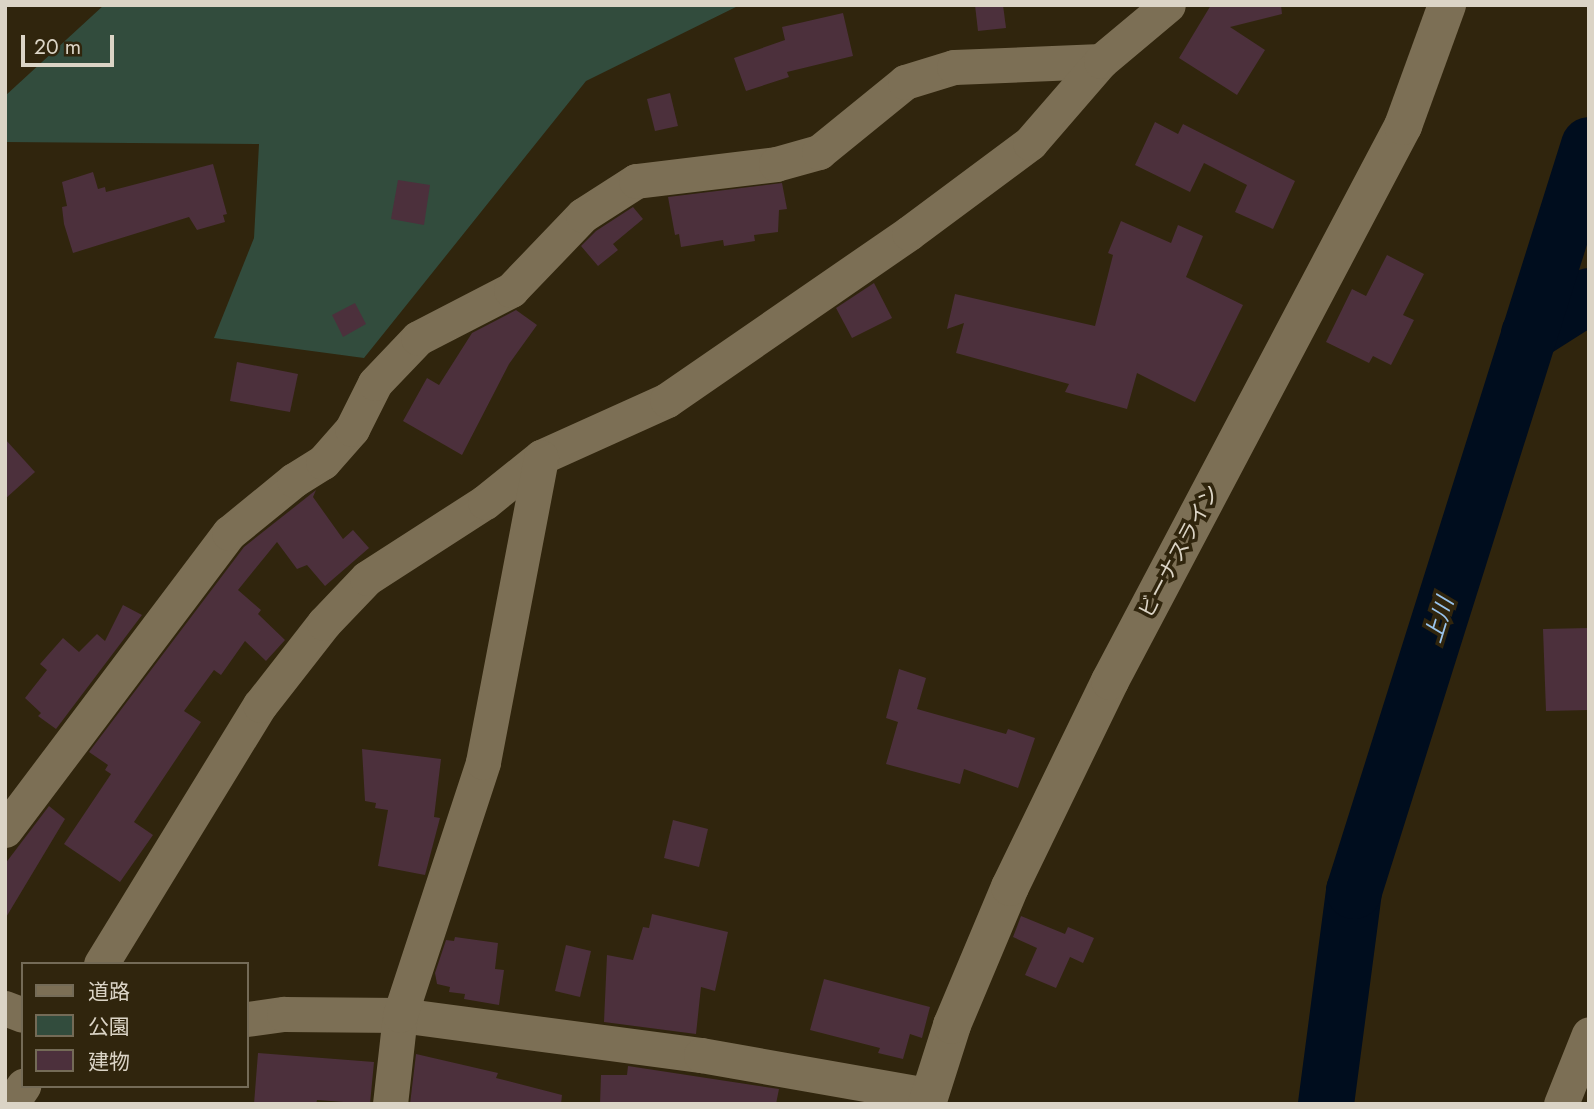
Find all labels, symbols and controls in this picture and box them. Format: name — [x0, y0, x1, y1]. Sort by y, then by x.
scale bar — [24, 21, 117, 65]
text: 20 m — [34, 32, 81, 62]
street label: ビーナスライン — [1133, 480, 1225, 622]
water label: 上川 — [1419, 594, 1459, 646]
legend — [21, 962, 248, 1088]
text: 道路 — [88, 977, 130, 1007]
text: 公園 — [88, 1012, 130, 1042]
text: 建物 — [88, 1047, 130, 1077]

